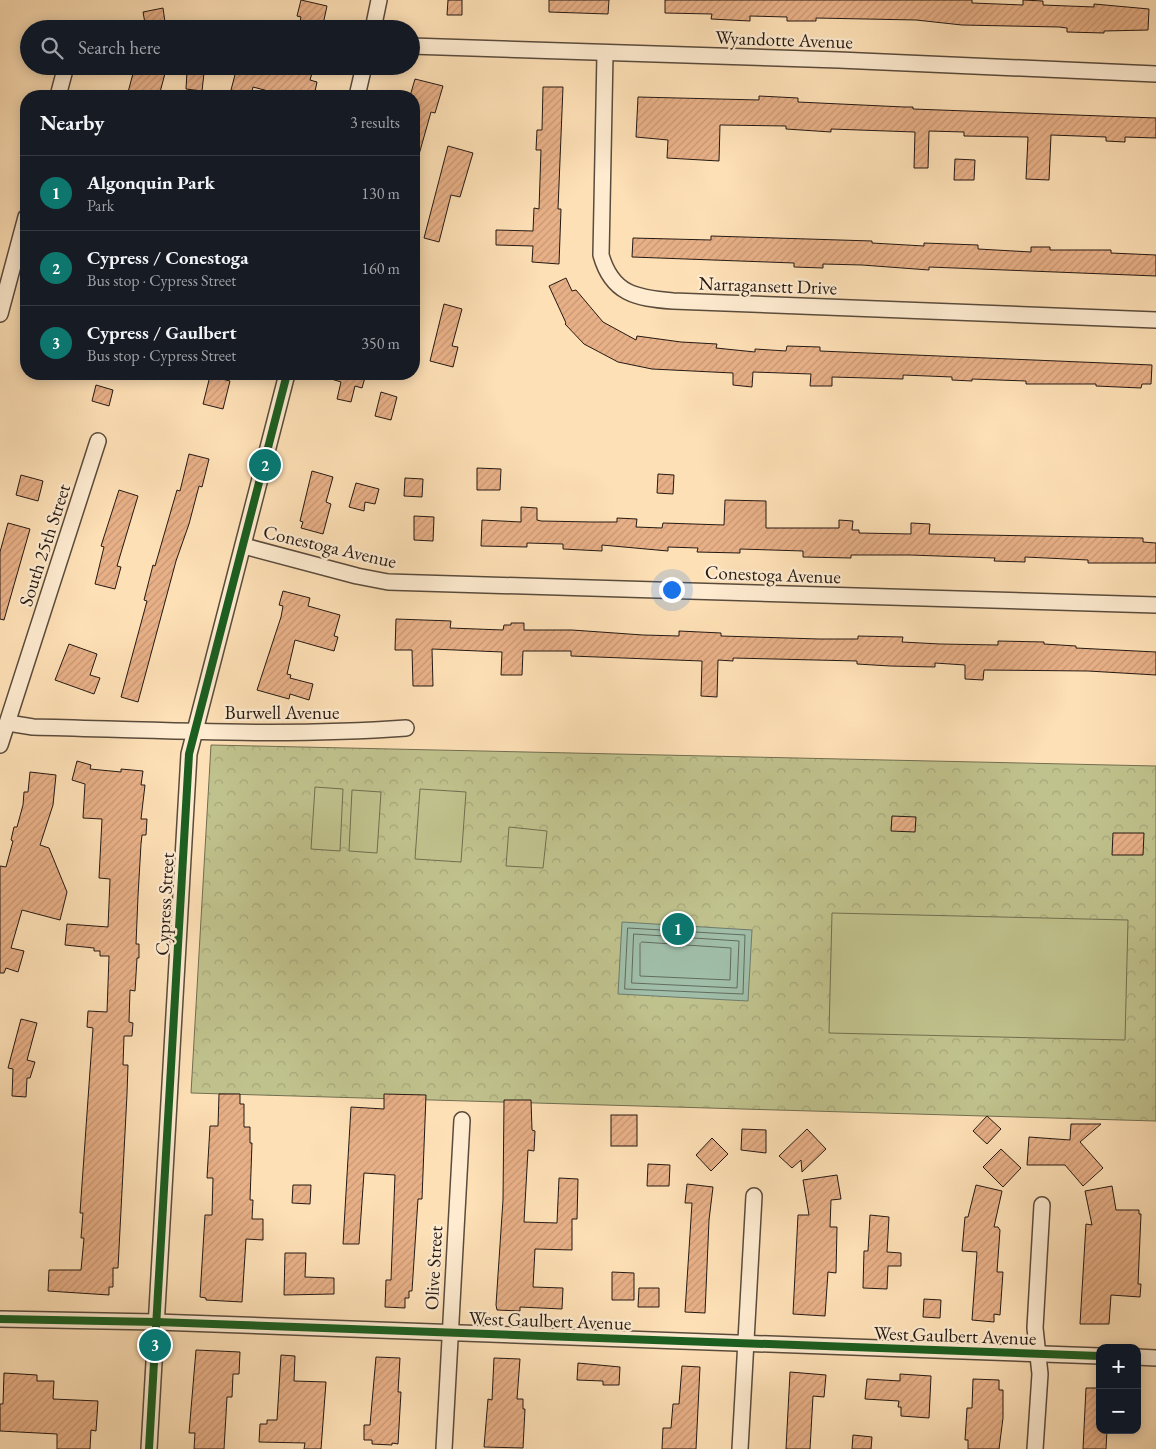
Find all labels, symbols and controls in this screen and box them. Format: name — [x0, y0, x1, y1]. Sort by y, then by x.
search box — [20, 20, 420, 75]
street label: Wyandotte Avenue — [715, 25, 853, 54]
icon: search — [38, 34, 66, 62]
text: Search here — [78, 35, 160, 60]
text: Nearby — [40, 109, 104, 136]
text: 3 results — [350, 112, 400, 133]
text: Algonquin Park — [87, 170, 215, 195]
text: 1 — [52, 183, 60, 204]
text: 130 m — [361, 183, 400, 204]
text: Park — [87, 195, 114, 216]
text: Cypress / Conestoga — [87, 245, 249, 270]
text: 2 — [52, 258, 60, 279]
text: 160 m — [361, 258, 400, 279]
text: Bus stop · Cypress Street — [87, 270, 236, 291]
street label: Narragansett Drive — [698, 271, 838, 300]
text: Cypress / Gaulbert — [87, 320, 237, 345]
text: 3 — [52, 333, 60, 354]
text: 350 m — [361, 333, 400, 354]
text: Bus stop · Cypress Street — [87, 345, 236, 366]
pin: 2 — [249, 446, 281, 484]
street label: South 25th Street — [13, 481, 76, 610]
street label: Conestoga Avenue — [261, 519, 399, 574]
street label: Conestoga Avenue — [705, 560, 841, 589]
your location — [659, 577, 685, 603]
street label: Burwell Avenue — [225, 700, 339, 725]
street label: Cypress Street — [149, 852, 180, 956]
pin: 1 — [662, 910, 694, 948]
street label: Olive Street — [419, 1225, 448, 1311]
street label: West Gaulbert Avenue — [468, 1305, 632, 1336]
street label: West Gaulbert Avenue — [873, 1320, 1037, 1351]
pin: 3 — [139, 1326, 171, 1364]
map controls — [1096, 1344, 1141, 1434]
button: + — [1096, 1344, 1141, 1389]
button: − — [1096, 1389, 1141, 1434]

